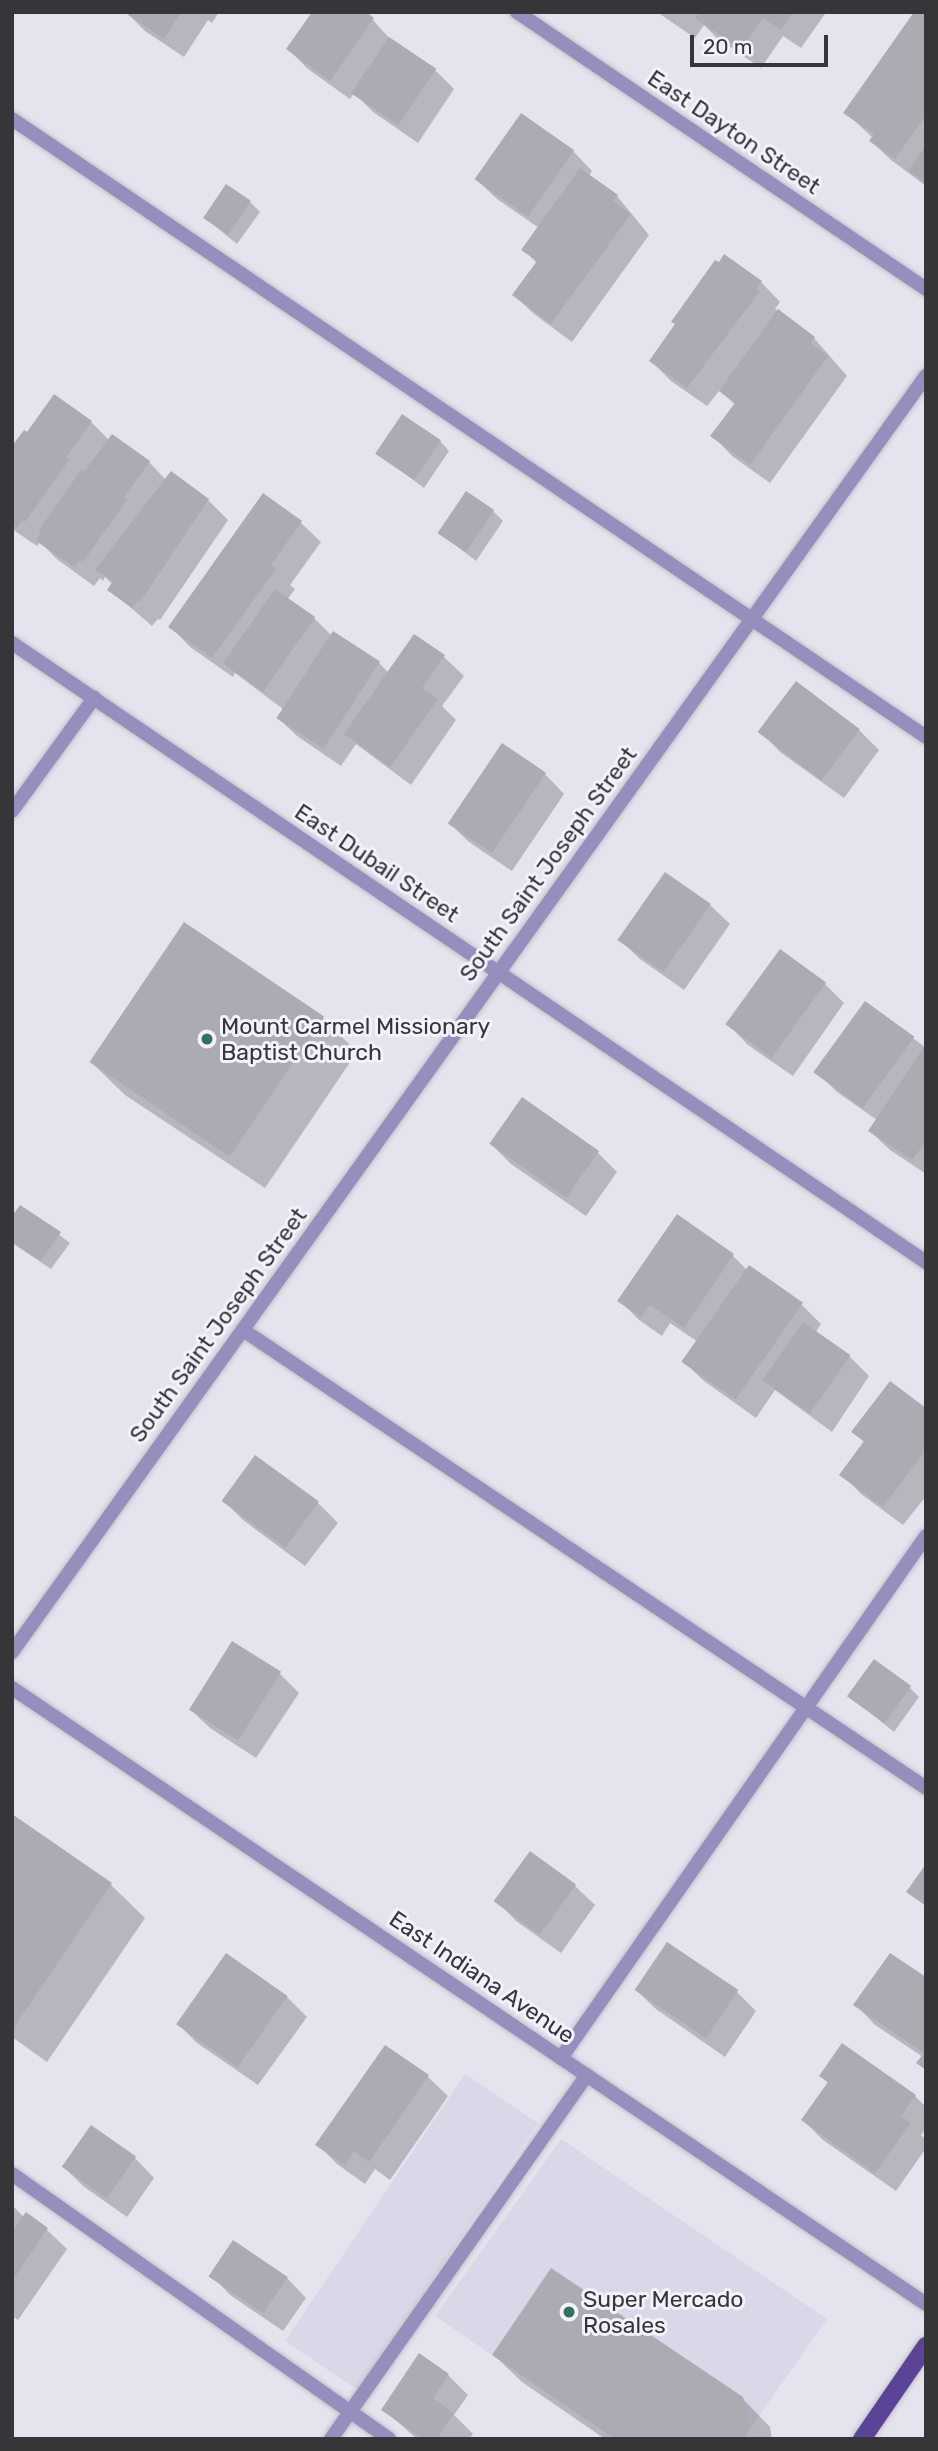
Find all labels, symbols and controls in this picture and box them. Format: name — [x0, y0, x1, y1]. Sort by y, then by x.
scale bar — [693, 21, 831, 65]
text: 20 m — [703, 34, 752, 59]
street label: East Dayton Street — [642, 64, 826, 200]
street label: South Saint Joseph Street — [454, 741, 642, 987]
street label: East Dubail Street — [290, 798, 464, 928]
place label: Mount Carmel Missionary Baptist Church — [221, 1012, 490, 1066]
marker: Mount Carmel Missionary Baptist Church — [199, 1031, 215, 1047]
street label: South Saint Joseph Street — [124, 1202, 312, 1448]
street label: East Indiana Avenue — [384, 1905, 580, 2049]
place label: Super Mercado Rosales — [583, 2285, 744, 2339]
marker: Super Mercado Rosales — [561, 2304, 577, 2320]

